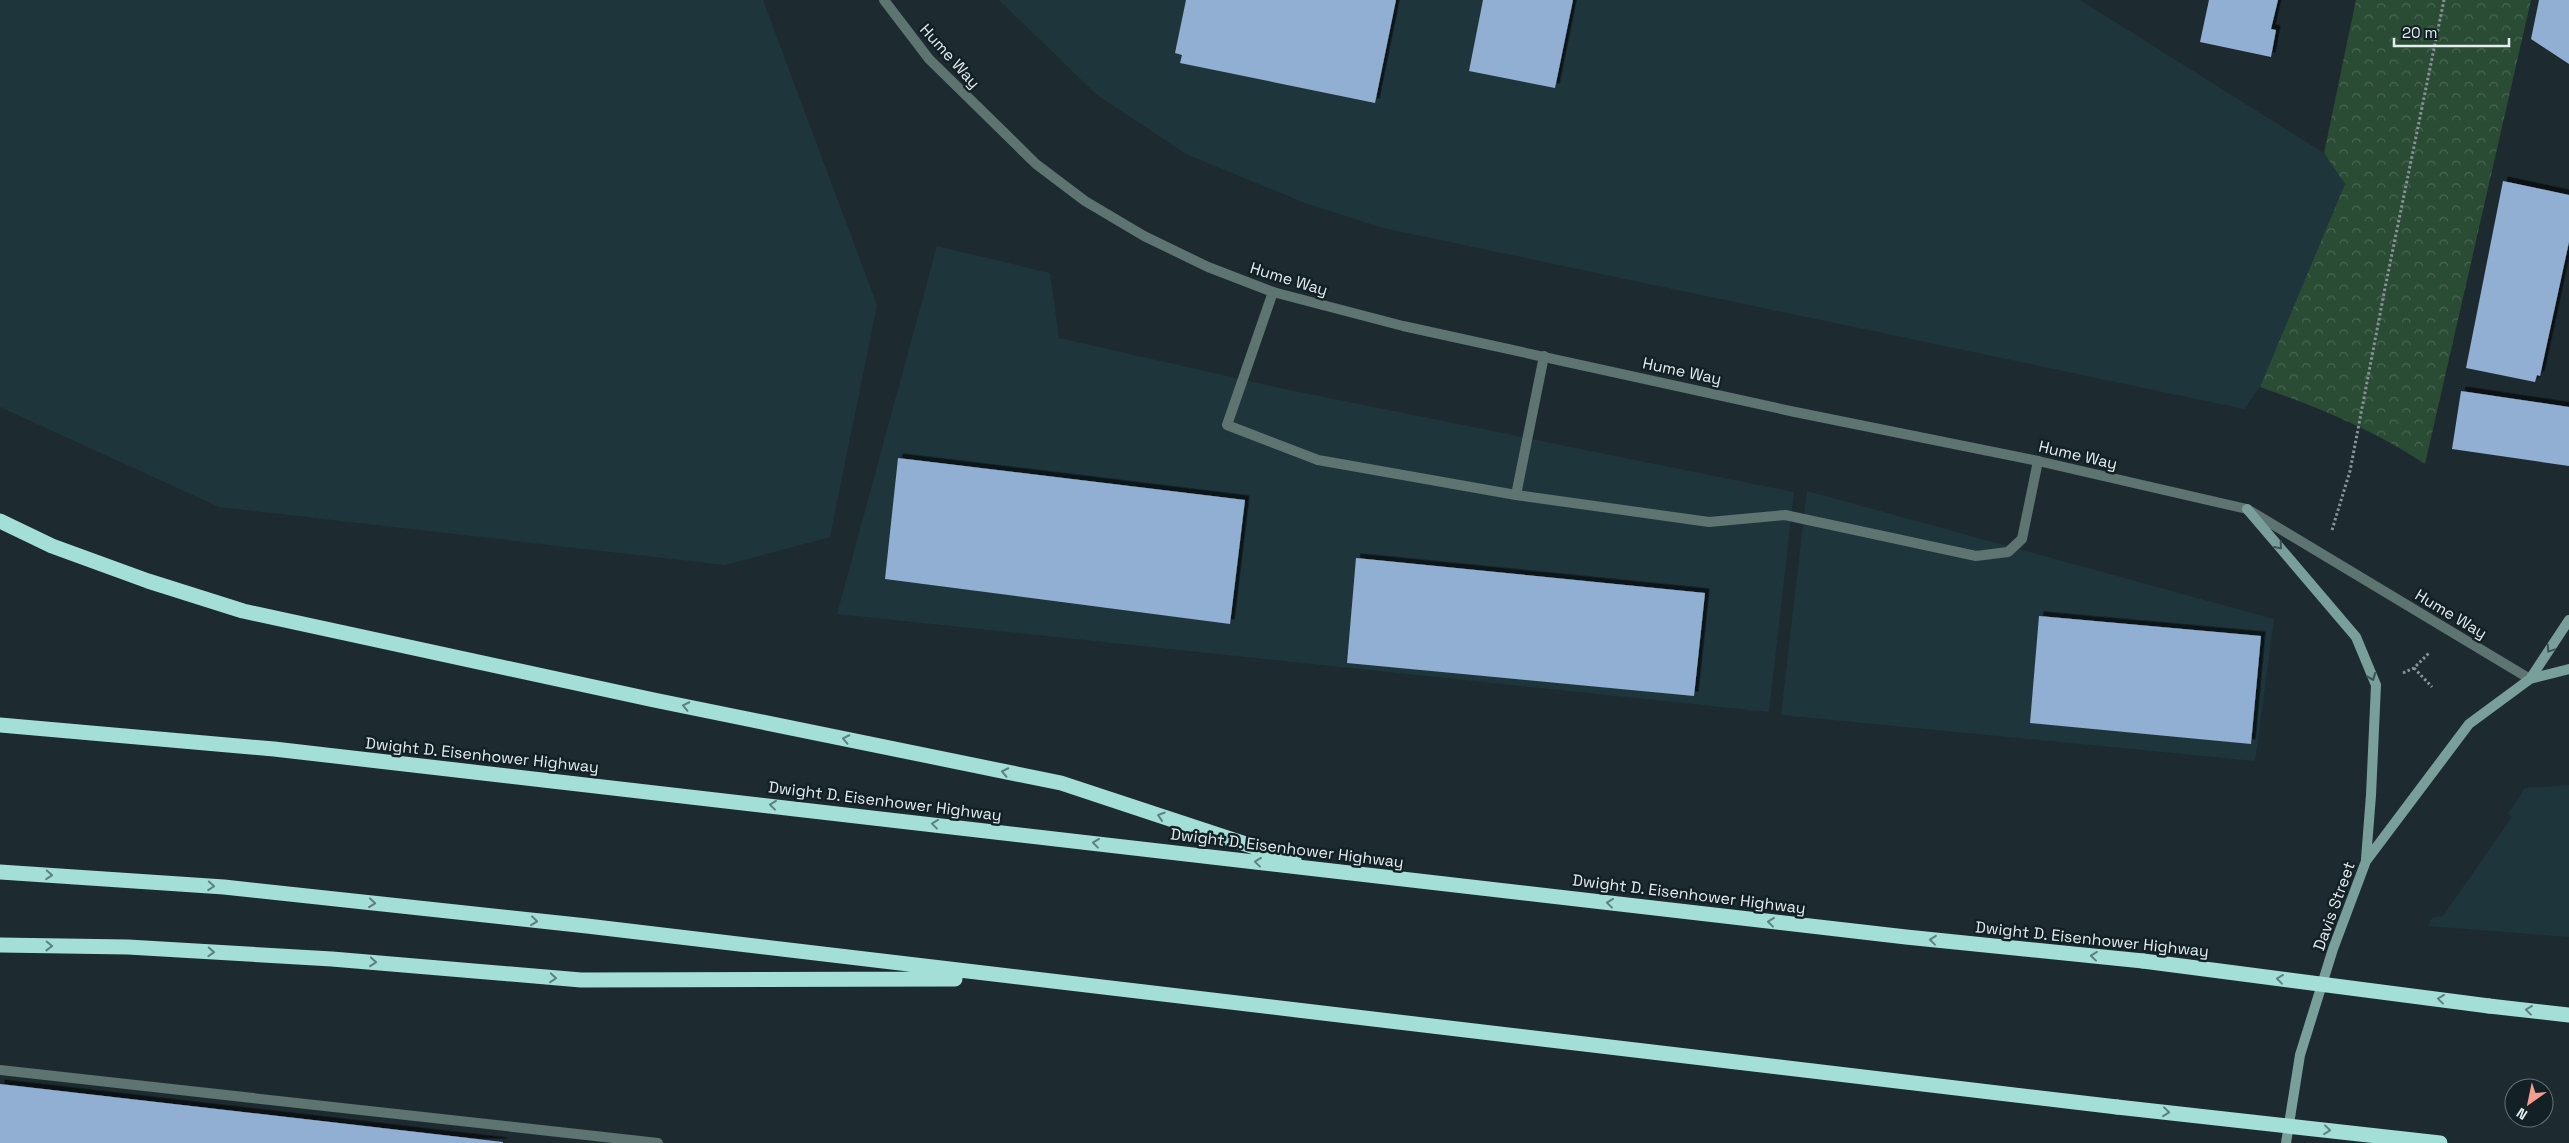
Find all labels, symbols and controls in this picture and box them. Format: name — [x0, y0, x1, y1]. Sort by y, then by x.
scale bar — [2394, 15, 2509, 47]
street label: Hume Way — [915, 19, 985, 93]
text: 20 m — [2402, 23, 2437, 42]
street label: Hume Way — [1248, 257, 1330, 301]
street label: Hume Way — [1641, 352, 1723, 390]
street label: Hume Way — [2037, 436, 2119, 474]
one-way arrow — [2273, 541, 2282, 550]
street label: Hume Way — [2411, 584, 2491, 644]
one-way arrow — [2546, 644, 2556, 653]
one-way arrow — [2366, 672, 2376, 681]
one-way arrow — [682, 702, 691, 712]
street label: Dwight D. Eisenhower Highway — [364, 732, 600, 778]
one-way arrow — [841, 734, 850, 745]
one-way arrow — [1000, 767, 1009, 778]
street label: Dwight D. Eisenhower Highway — [767, 776, 1003, 826]
one-way arrow — [769, 800, 777, 811]
one-way arrow — [1157, 812, 1165, 822]
one-way arrow — [931, 819, 939, 830]
street label: Dwight D. Eisenhower Highway — [1169, 823, 1405, 873]
one-way arrow — [1092, 838, 1100, 849]
one-way arrow — [1253, 857, 1261, 868]
street label: Davis Street — [2308, 859, 2360, 953]
street label: Dwight D. Eisenhower Highway — [1571, 869, 1807, 919]
one-way arrow — [45, 870, 53, 881]
one-way arrow — [207, 880, 215, 891]
one-way arrow — [369, 897, 377, 908]
one-way arrow — [1605, 898, 1613, 909]
one-way arrow — [530, 915, 538, 926]
street label: Dwight D. Eisenhower Highway — [1974, 916, 2210, 962]
one-way arrow — [1767, 917, 1775, 928]
one-way arrow — [1928, 935, 1936, 946]
one-way arrow — [45, 941, 53, 951]
one-way arrow — [207, 946, 215, 957]
one-way arrow — [2090, 951, 2098, 962]
one-way arrow — [370, 956, 378, 967]
one-way arrow — [549, 972, 557, 983]
one-way arrow — [2276, 974, 2284, 985]
one-way arrow — [2437, 994, 2445, 1005]
one-way arrow — [2525, 1005, 2533, 1016]
north arrow — [2504, 1078, 2554, 1128]
text: N — [2513, 1104, 2531, 1124]
one-way arrow — [2162, 1107, 2170, 1118]
one-way arrow — [2323, 1124, 2331, 1135]

